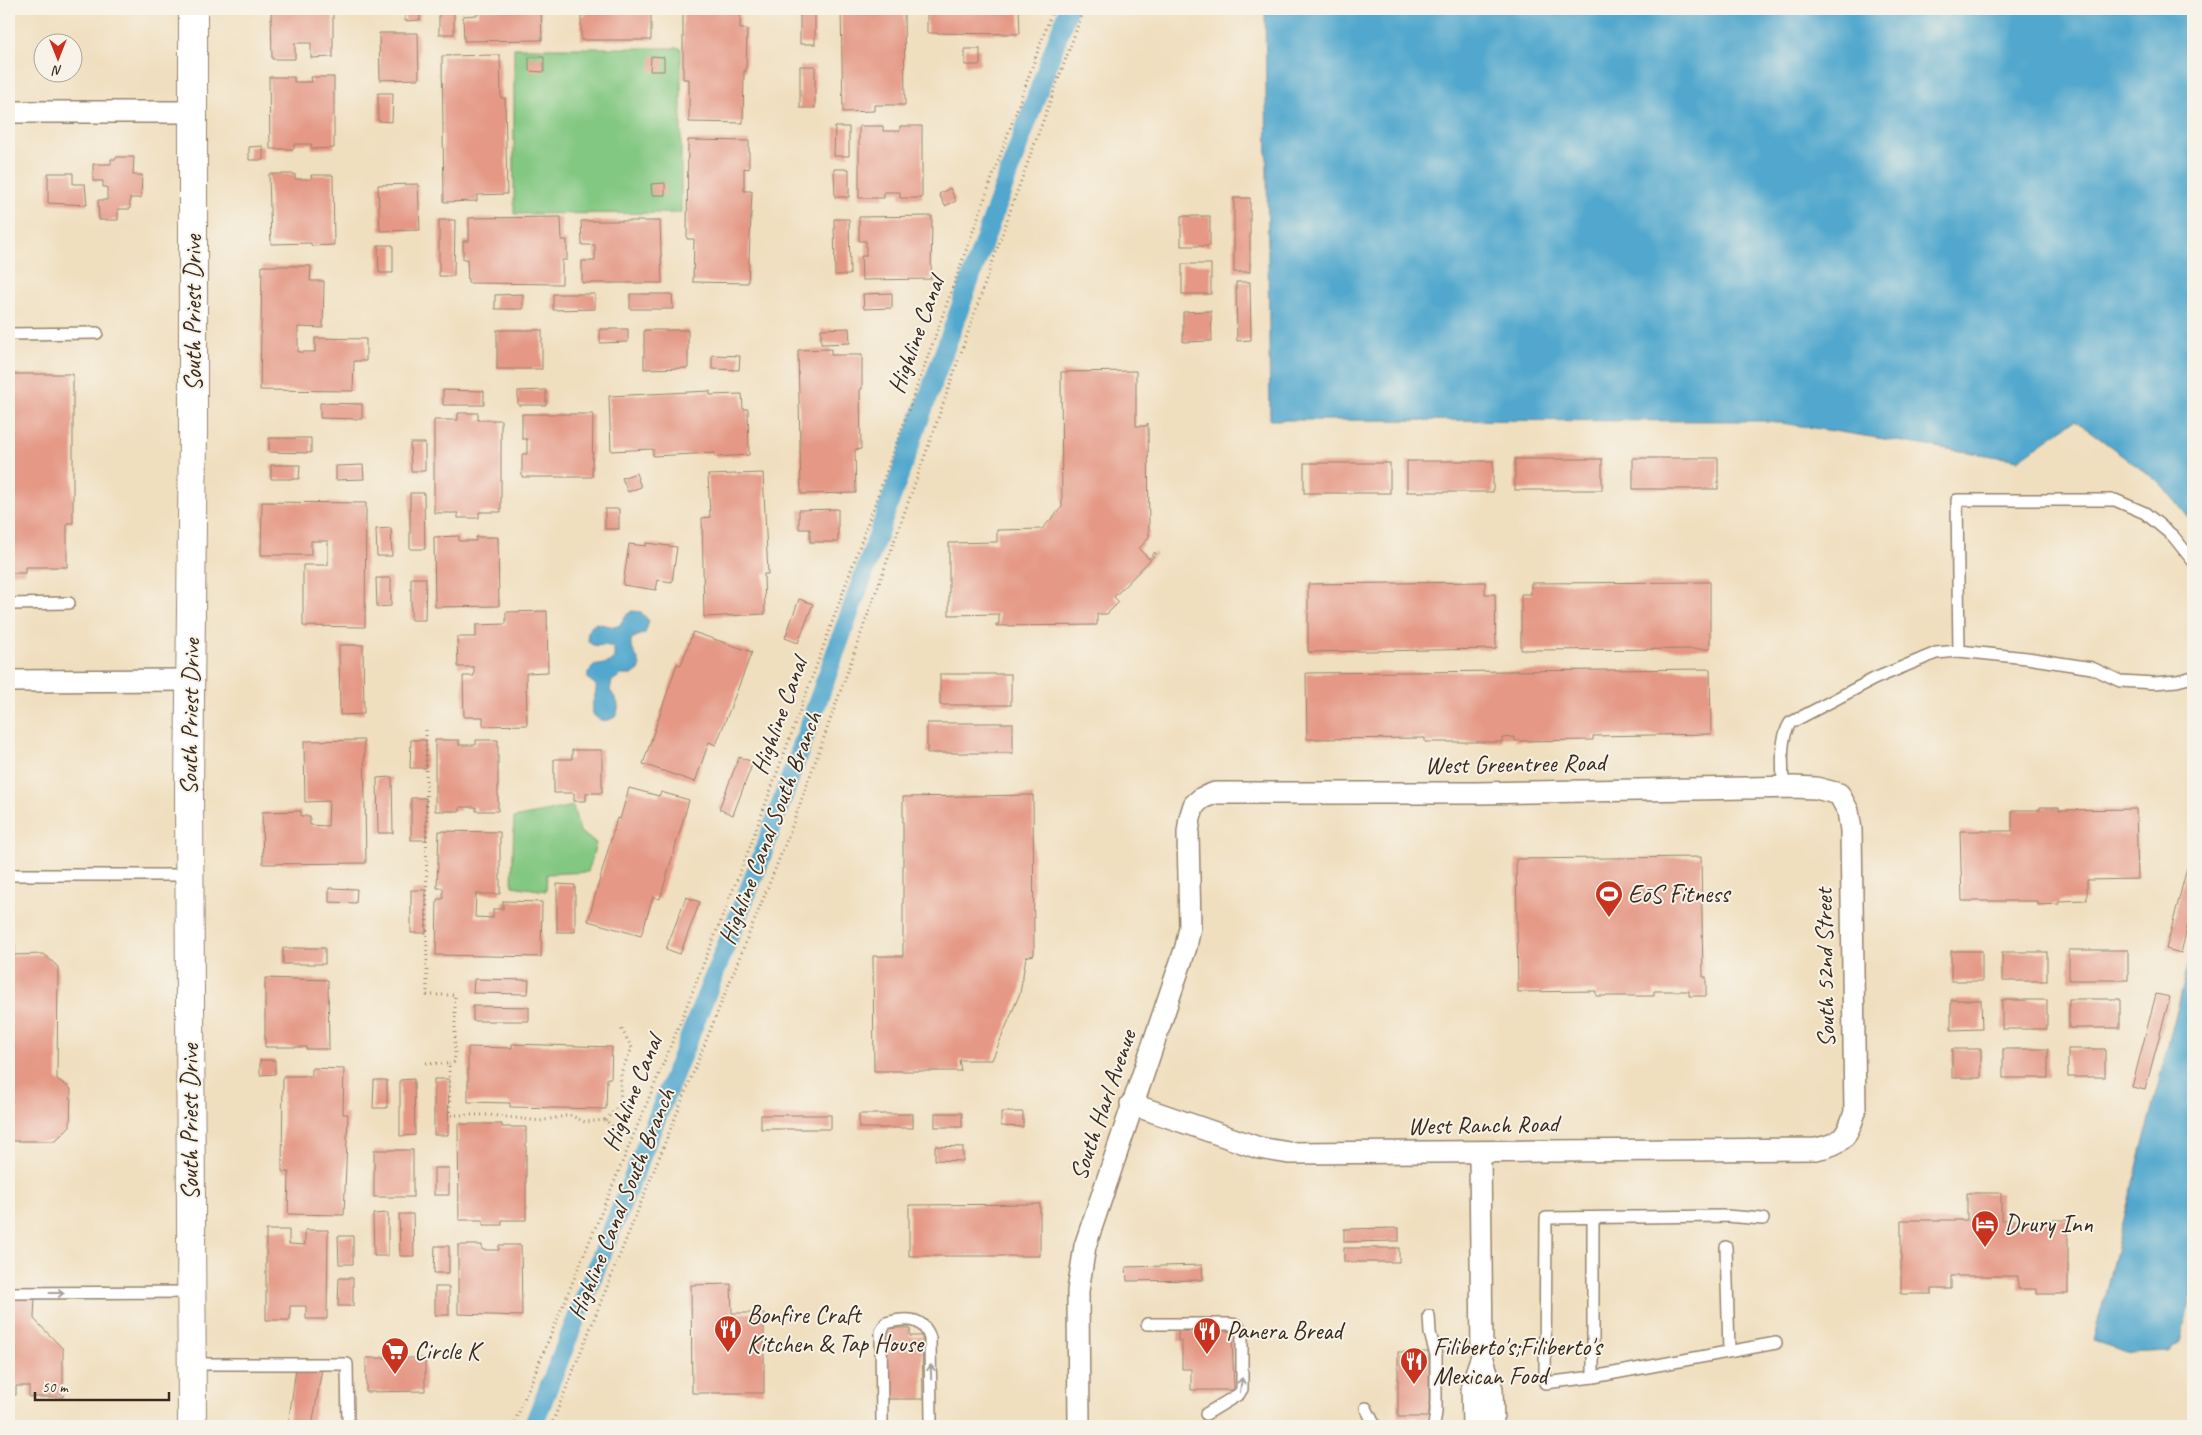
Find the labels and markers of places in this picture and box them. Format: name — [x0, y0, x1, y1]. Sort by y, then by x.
place label: EōS Fitness — [1628, 878, 1732, 910]
sports icon: EōS Fitness — [1594, 879, 1624, 918]
place label: Drury Inn — [2004, 1208, 2094, 1240]
hotel icon: Drury Inn — [1970, 1209, 2000, 1248]
place label: Bonfire Craft Kitchen & Tap House — [747, 1299, 925, 1360]
restaurant icon: Bonfire Craft Kitchen & Tap House — [713, 1314, 743, 1353]
place label: Panera Bread — [1226, 1315, 1346, 1347]
restaurant icon: Panera Bread — [1192, 1316, 1222, 1355]
place label: Filiberto's;Filiberto's Mexican Food — [1433, 1331, 1604, 1392]
place label: Circle K — [414, 1335, 484, 1367]
supermarket icon: Circle K — [380, 1336, 410, 1375]
restaurant icon: Filiberto's;Filiberto's Mexican Food — [1399, 1346, 1429, 1385]

